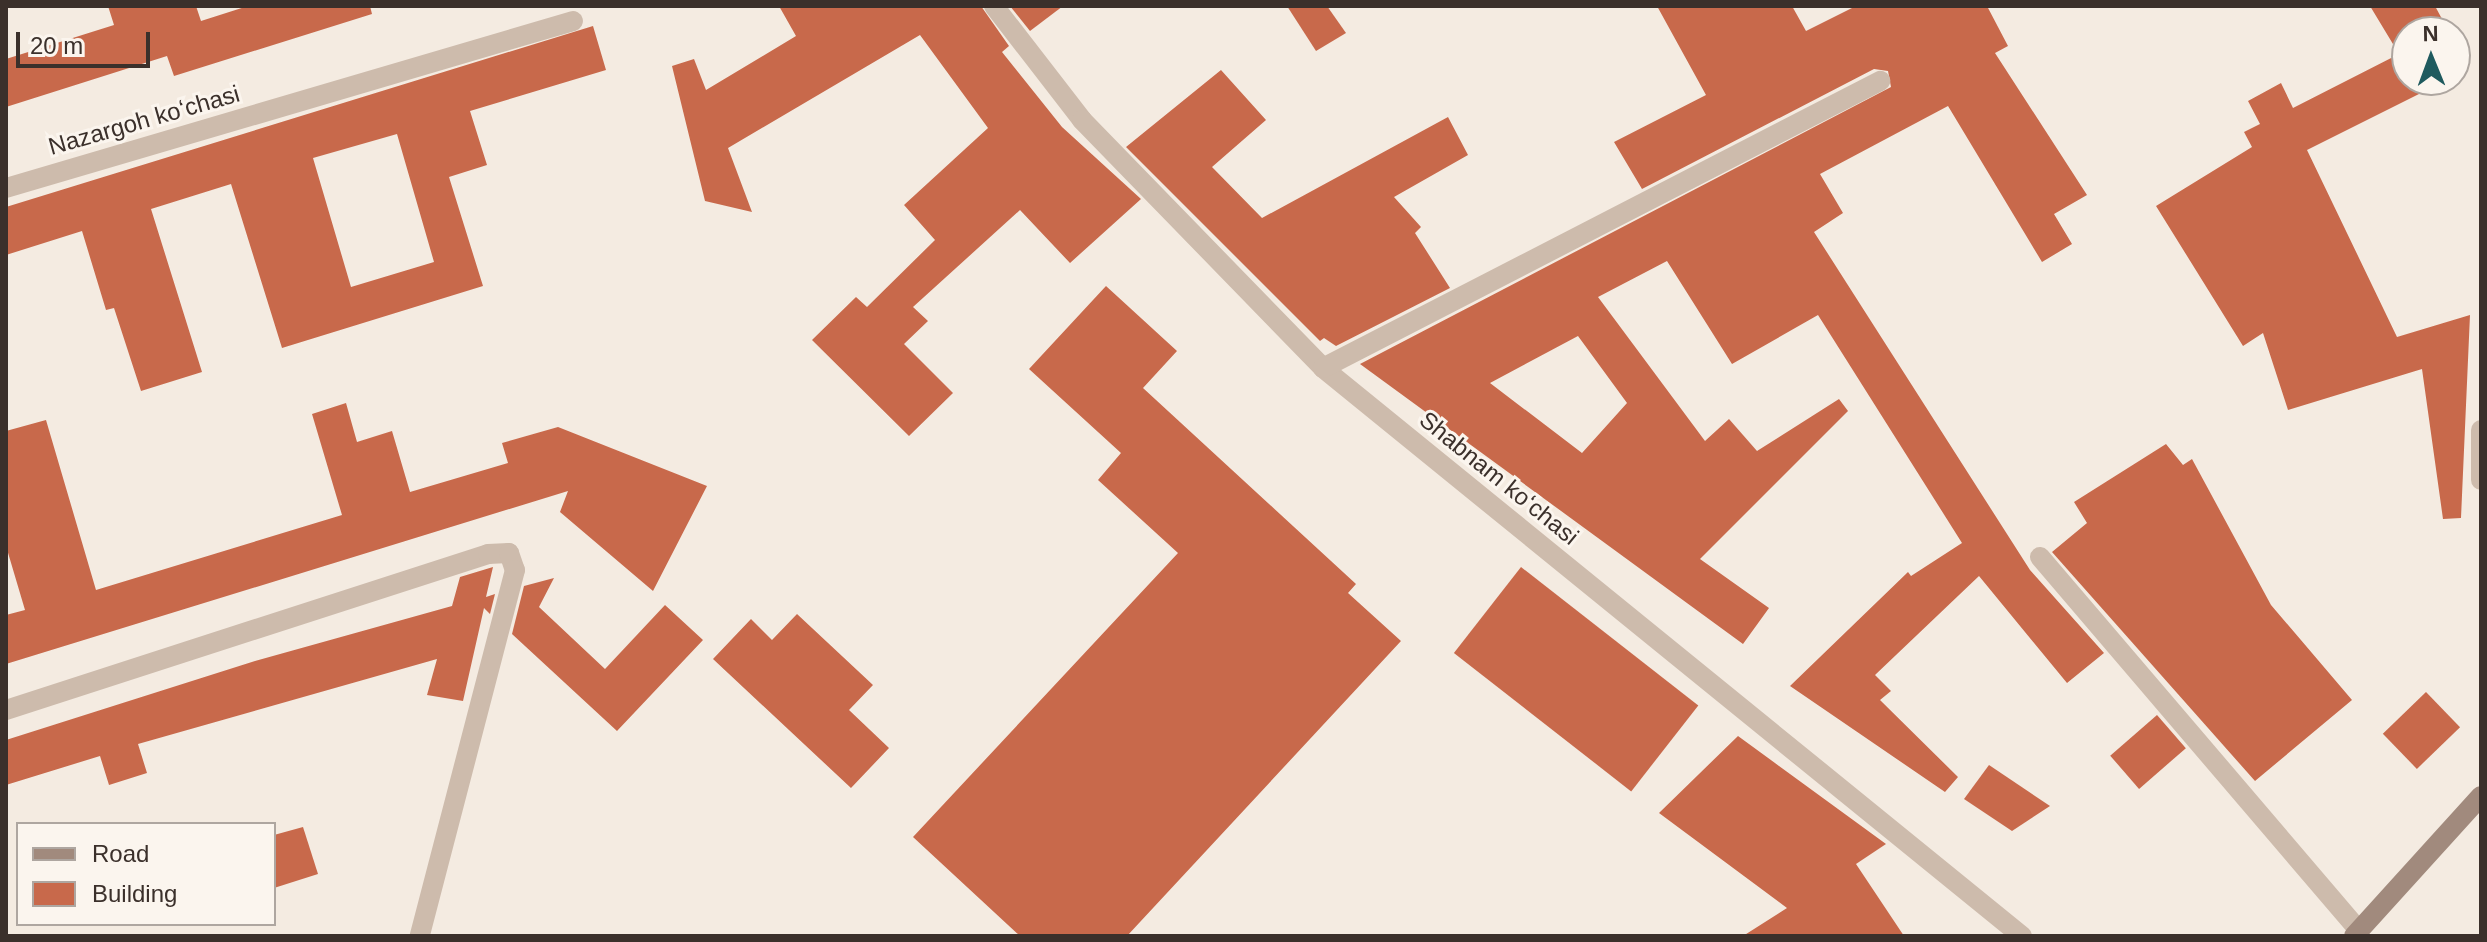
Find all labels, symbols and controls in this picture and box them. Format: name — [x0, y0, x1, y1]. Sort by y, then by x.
scale bar — [20, 16, 154, 66]
north arrow — [2391, 16, 2471, 96]
text: N — [2422, 21, 2439, 46]
text: 20 m — [30, 32, 83, 59]
street label: Nazargoh koʻchasi — [45, 79, 243, 161]
street label: Shabnam koʻchasi — [1414, 405, 1584, 551]
legend — [16, 822, 276, 926]
text: Road — [92, 840, 149, 867]
text: Building — [92, 880, 177, 907]

